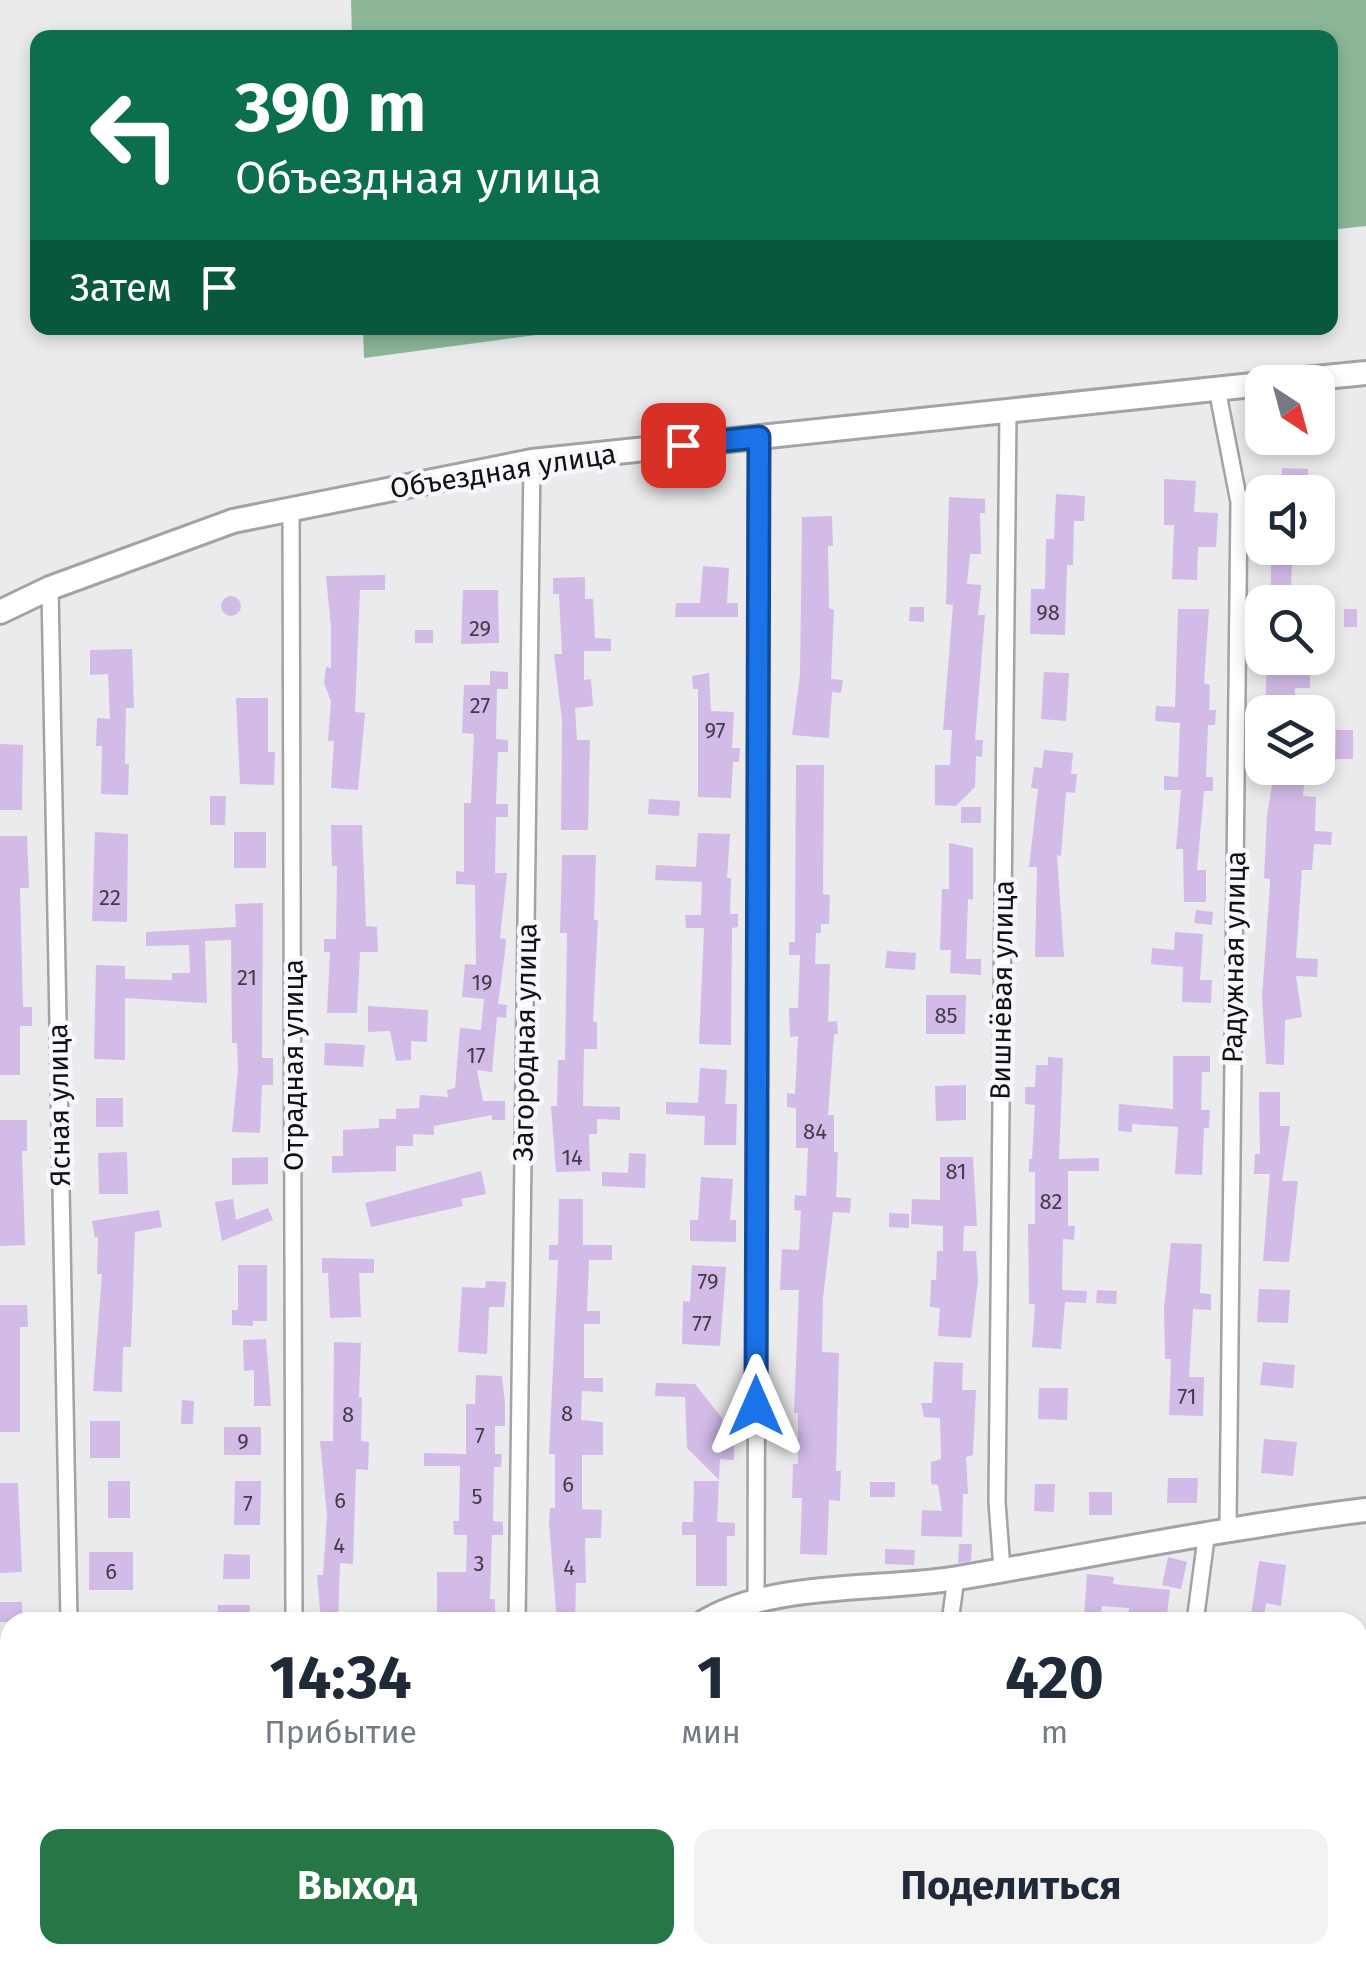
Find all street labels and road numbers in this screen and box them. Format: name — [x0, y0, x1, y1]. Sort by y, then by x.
street label: Объездная улица — [388, 437, 618, 505]
street label: Радужная улица — [1216, 851, 1252, 1063]
street label: Вишнёвая улица — [984, 880, 1020, 1100]
street label: Загородная улица — [506, 922, 544, 1162]
street label: Отрадная улица — [277, 959, 310, 1171]
street label: Ясная улица — [41, 1023, 77, 1187]

